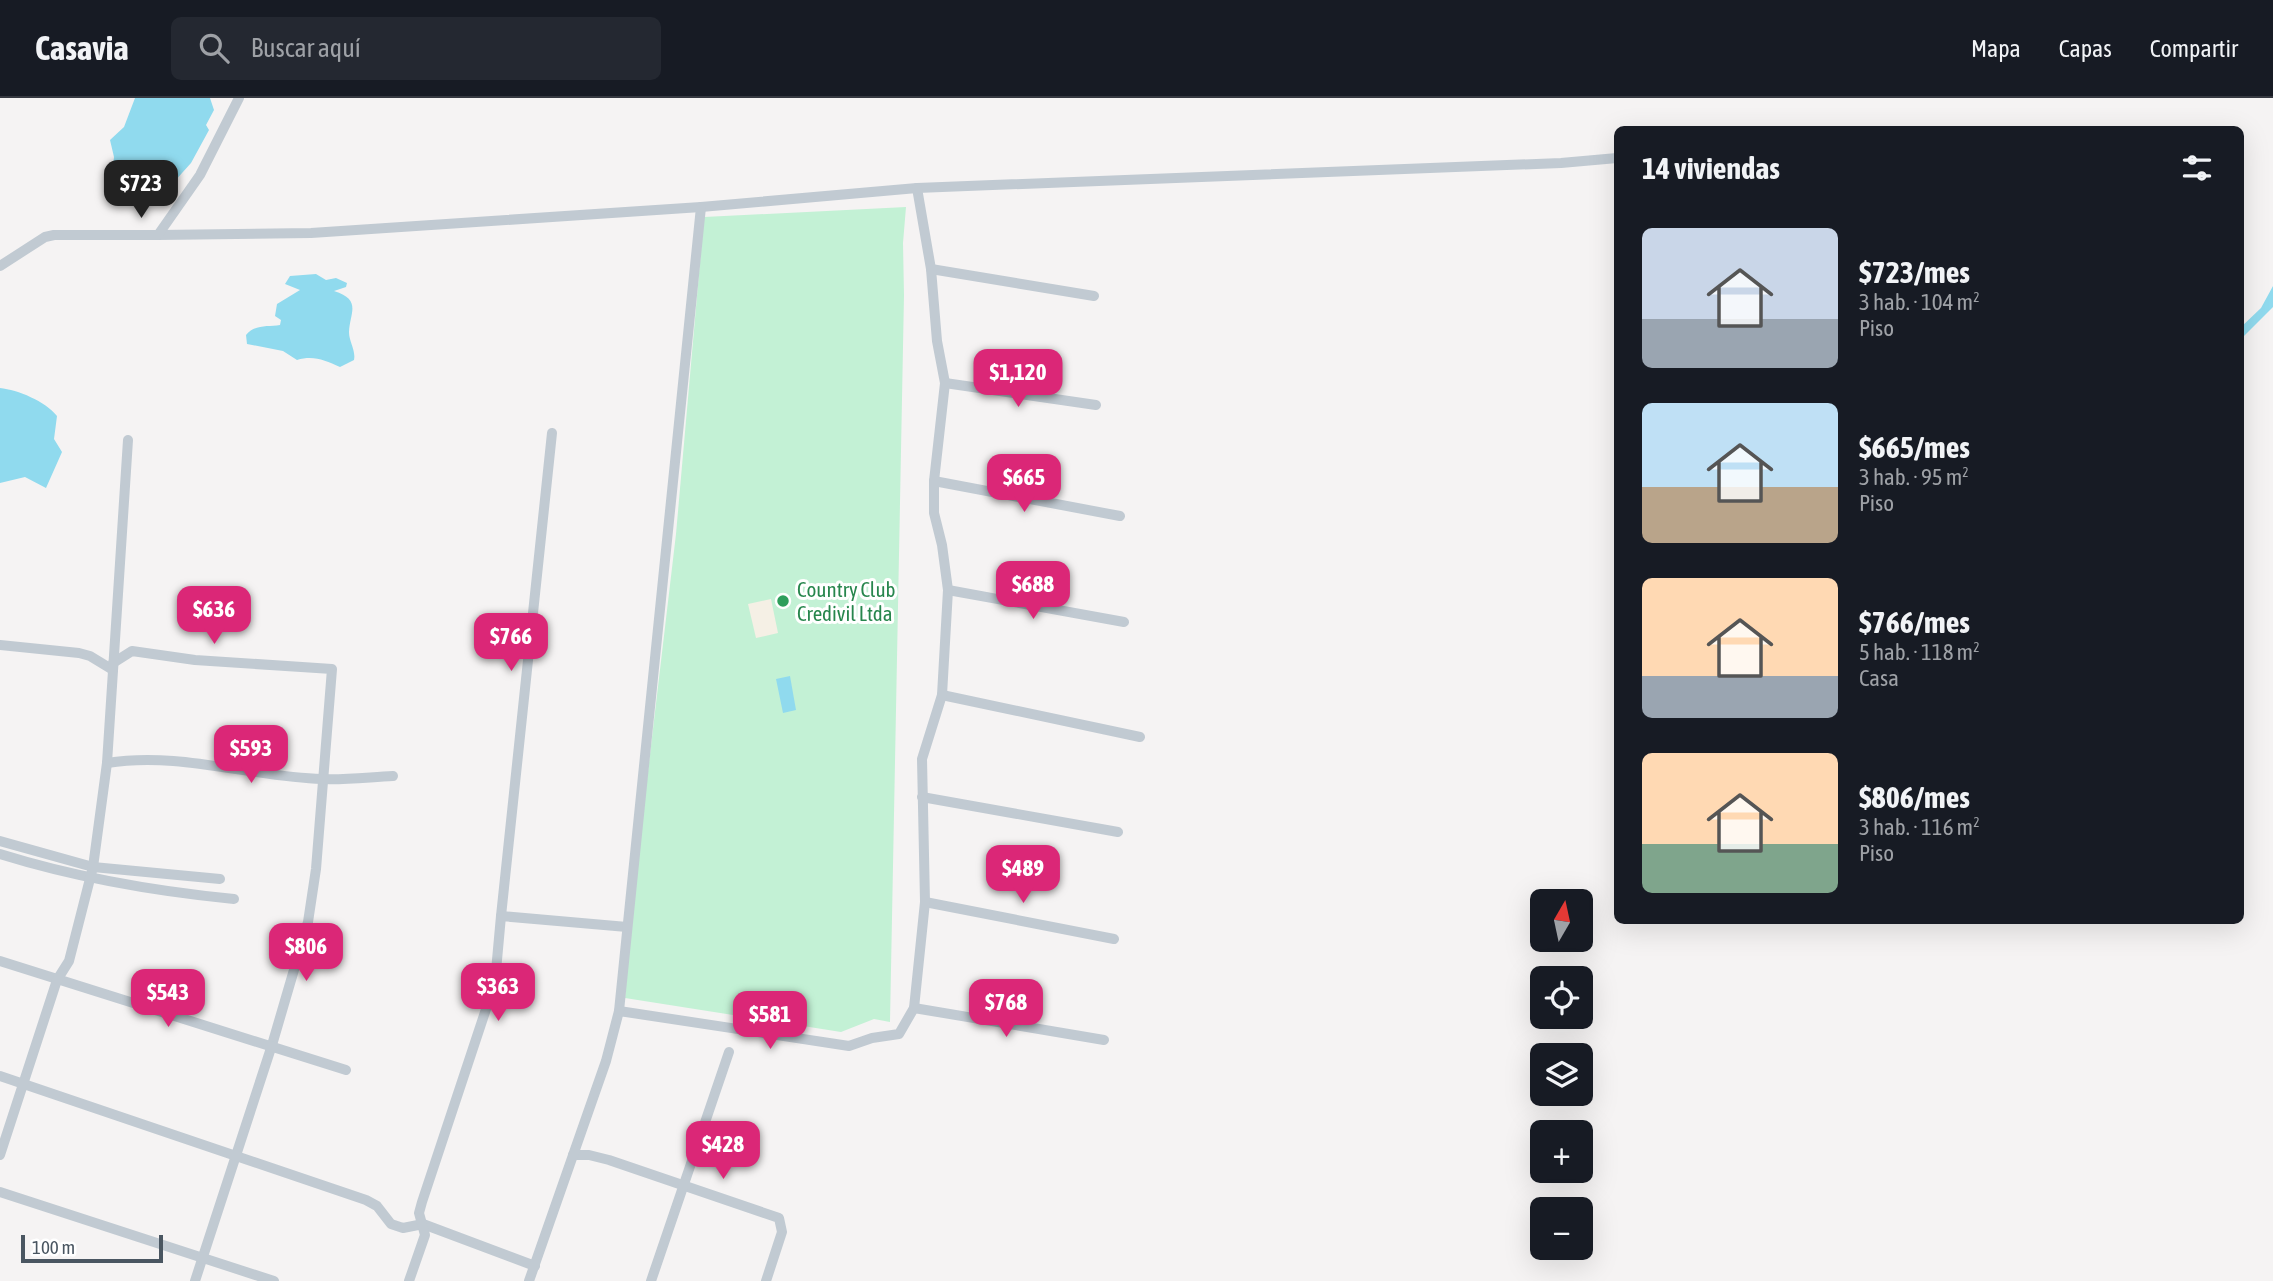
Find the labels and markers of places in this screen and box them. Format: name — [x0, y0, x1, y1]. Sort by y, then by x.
pin: $723 — [100, 160, 182, 220]
pin: $1,120 — [961, 350, 1075, 409]
pin: $665 — [983, 454, 1065, 514]
pin: $688 — [992, 561, 1074, 621]
place label: Country Club Credivil Ltda — [797, 577, 896, 625]
pin: $636 — [173, 587, 255, 646]
marker: Country Club Credivil Ltda — [775, 593, 791, 609]
pin: $766 — [470, 614, 552, 673]
pin: $593 — [210, 726, 292, 785]
pin: $489 — [982, 846, 1064, 905]
pin: $806 — [265, 924, 347, 983]
pin: $363 — [457, 964, 539, 1023]
pin: $543 — [127, 970, 209, 1029]
pin: $768 — [965, 979, 1047, 1039]
pin: $581 — [729, 992, 811, 1051]
pin: $428 — [682, 1122, 764, 1181]

